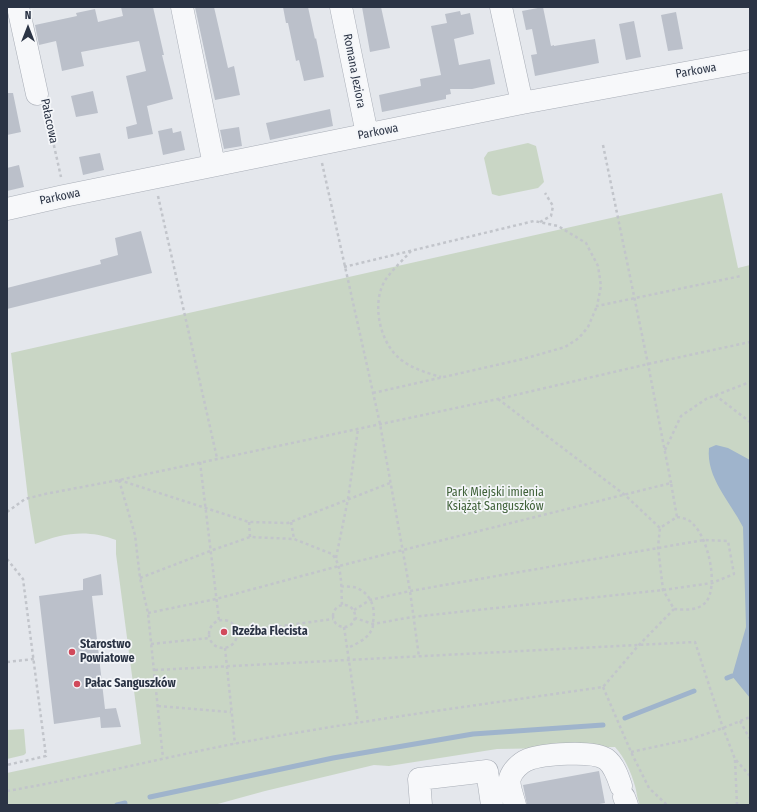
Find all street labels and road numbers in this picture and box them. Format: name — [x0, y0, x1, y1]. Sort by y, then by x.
street label: Romana Jeziora — [340, 32, 368, 110]
street label: Parkowa — [675, 60, 717, 82]
street label: Pałacowa — [37, 97, 61, 145]
street label: Parkowa — [356, 121, 400, 143]
street label: Parkowa — [38, 186, 82, 208]

